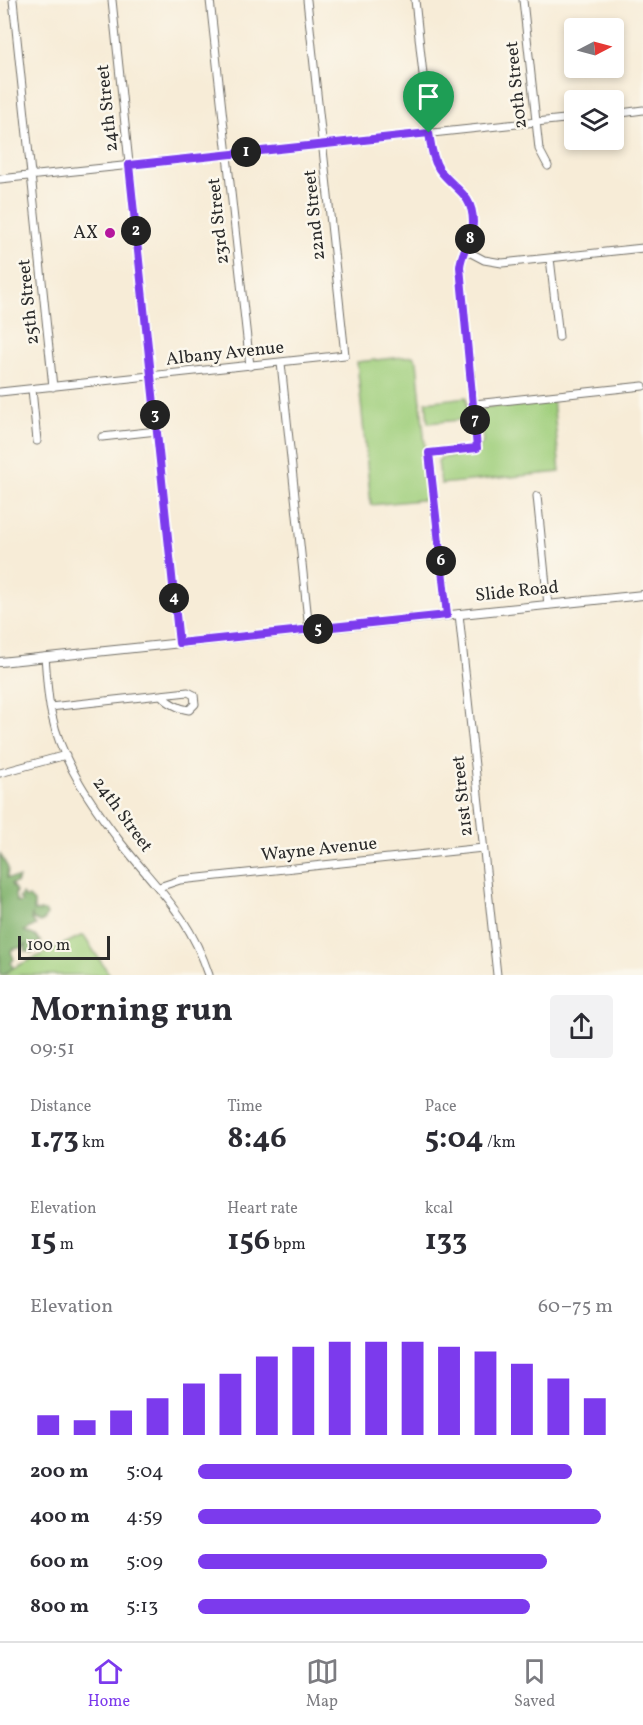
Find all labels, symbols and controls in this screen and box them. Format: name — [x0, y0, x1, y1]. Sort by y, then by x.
north arrow — [564, 18, 624, 78]
map controls — [564, 18, 624, 150]
street label: 20th Street — [500, 40, 534, 130]
street label: 24th Street — [91, 63, 125, 153]
pin — [403, 71, 454, 133]
icon: arrive — [412, 80, 445, 113]
button: layers — [564, 90, 624, 150]
pin: 1 — [231, 137, 261, 167]
text: 1 — [243, 141, 249, 163]
street label: 22nd Street — [298, 168, 332, 262]
street label: 23rd Street — [202, 177, 236, 265]
pin: 2 — [121, 216, 151, 246]
text: 2 — [132, 220, 140, 242]
place label: AX — [73, 221, 98, 246]
pin: 8 — [455, 224, 485, 254]
marker: AX — [103, 226, 117, 240]
text: 8 — [466, 228, 474, 250]
street label: 25th Street — [12, 258, 46, 346]
street label: Albany Avenue — [165, 335, 285, 373]
pin: 3 — [140, 400, 170, 430]
text: 3 — [151, 404, 159, 426]
pin: 7 — [460, 405, 490, 435]
text: 7 — [471, 409, 479, 431]
pin: 6 — [426, 546, 456, 576]
text: 6 — [437, 550, 445, 572]
street label: Slide Road — [474, 575, 560, 609]
pin: 4 — [159, 583, 189, 613]
text: 4 — [169, 587, 179, 609]
pin: 5 — [303, 614, 333, 644]
text: 5 — [314, 618, 322, 640]
street label: 21st Street — [446, 754, 480, 838]
street label: 24th Street — [86, 772, 158, 858]
street label: Wayne Avenue — [260, 831, 378, 869]
scale bar — [18, 933, 110, 960]
text: 100 m — [27, 935, 70, 957]
text: Morning run — [30, 989, 233, 1035]
button: share — [550, 995, 613, 1058]
text: 09:51 — [30, 1035, 75, 1063]
text: Distance — [30, 1096, 91, 1118]
text: Time — [227, 1096, 262, 1118]
text: Pace — [425, 1096, 457, 1118]
text: 1.73 — [30, 1118, 79, 1160]
text: 8:46 — [227, 1118, 287, 1160]
text: 5:04 — [425, 1118, 484, 1160]
text: km — [79, 1132, 105, 1154]
text: /km — [484, 1132, 516, 1154]
text: Elevation — [30, 1198, 97, 1220]
text: Heart rate — [227, 1198, 298, 1220]
text: kcal — [425, 1198, 453, 1220]
text: 15 — [30, 1220, 57, 1262]
text: 156 — [227, 1220, 270, 1262]
text: 133 — [425, 1220, 467, 1262]
text: m — [57, 1234, 74, 1256]
text: bpm — [270, 1234, 306, 1256]
text: Elevation — [30, 1293, 113, 1321]
text: 60–75 m — [538, 1293, 613, 1321]
text: 200 m — [30, 1458, 88, 1486]
text: 5:04 — [126, 1458, 164, 1486]
text: 400 m — [30, 1503, 90, 1531]
text: 4:59 — [126, 1503, 162, 1531]
text: 600 m — [30, 1548, 89, 1576]
text: 5:09 — [126, 1548, 163, 1576]
text: 800 m — [30, 1593, 89, 1621]
text: 5:13 — [126, 1593, 158, 1621]
tab: Home — [88, 1655, 130, 1713]
tab: Map — [306, 1655, 339, 1713]
tab: Saved — [514, 1655, 555, 1713]

